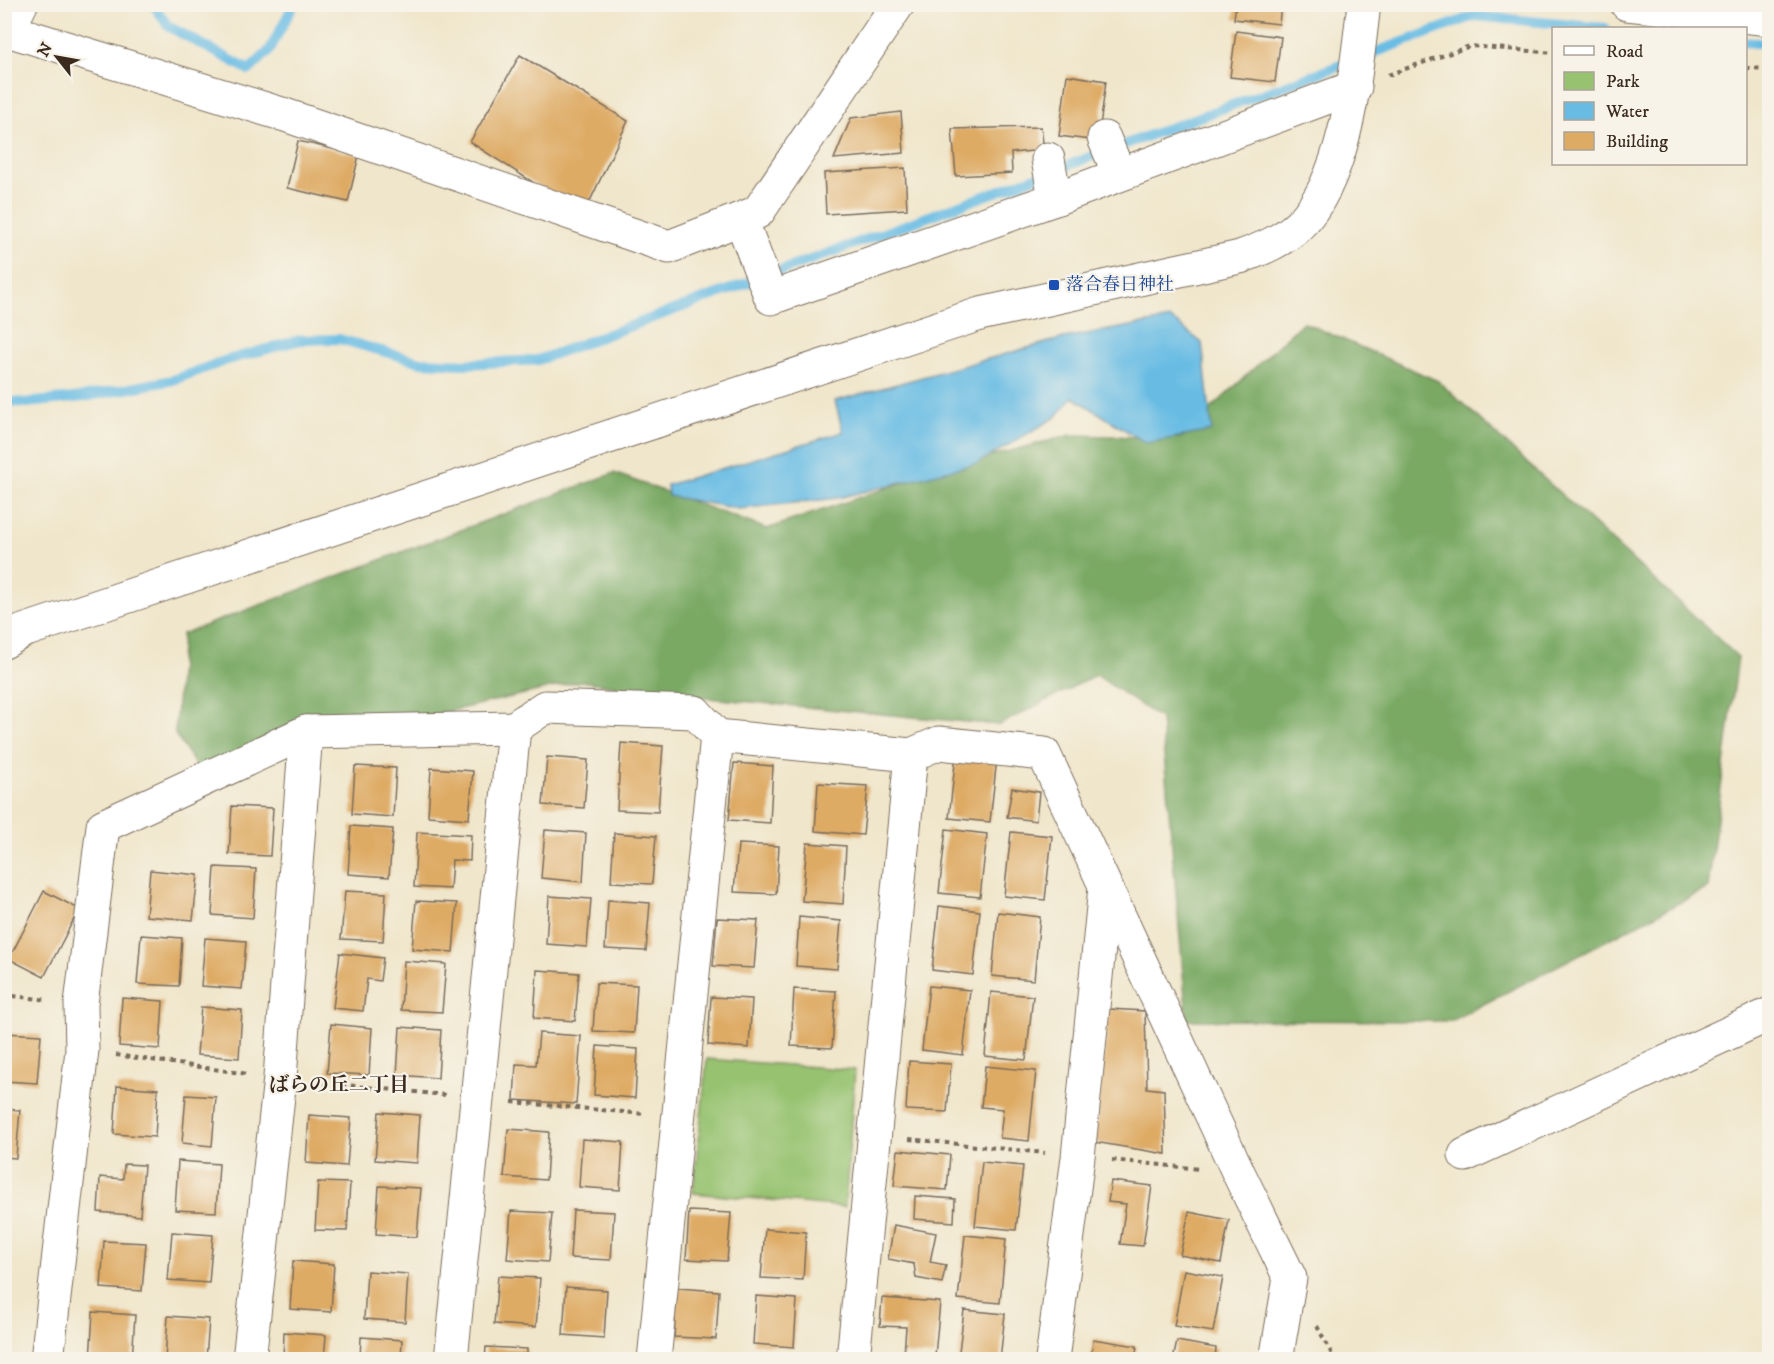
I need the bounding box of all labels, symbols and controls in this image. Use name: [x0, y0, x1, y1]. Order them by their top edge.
north arrow: [27, 27, 87, 87]
legend: [1552, 27, 1747, 165]
text: N: [33, 39, 57, 61]
text: Road: [1606, 41, 1643, 63]
text: Park: [1606, 71, 1640, 93]
text: Water: [1605, 101, 1649, 123]
text: Building: [1606, 131, 1668, 153]
place label: 落合春日神社: [1066, 274, 1174, 296]
marker: 落合春日神社: [1047, 278, 1061, 292]
district label: ばらの丘二丁目: [269, 1073, 409, 1098]

